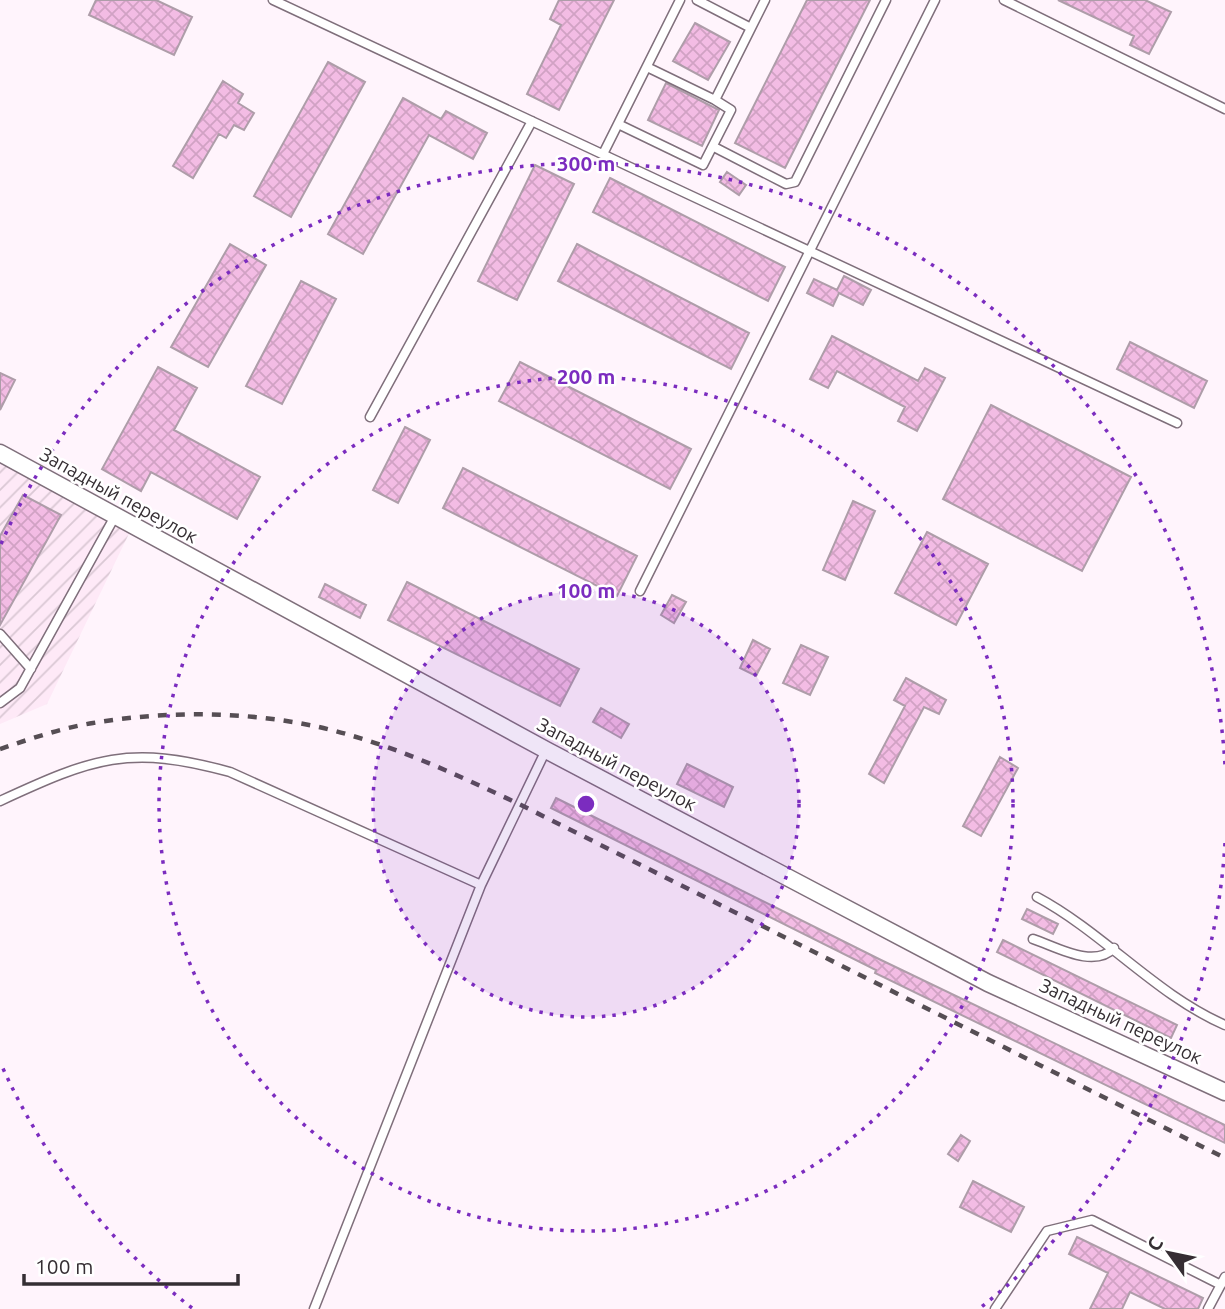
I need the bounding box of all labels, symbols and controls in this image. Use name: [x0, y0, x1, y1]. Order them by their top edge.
text: 300 m: [557, 151, 615, 175]
text: 200 m: [557, 364, 615, 388]
street label: Западный переулок: [36, 442, 202, 548]
text: 100 m: [557, 578, 615, 602]
street label: Западный переулок: [534, 713, 700, 815]
centre of rings: [574, 792, 598, 816]
street label: Западный переулок: [1036, 974, 1206, 1068]
north arrow: [1134, 1218, 1204, 1288]
text: С: [1142, 1233, 1167, 1255]
scale bar: [24, 1242, 238, 1286]
text: 100 m: [35, 1254, 93, 1278]

